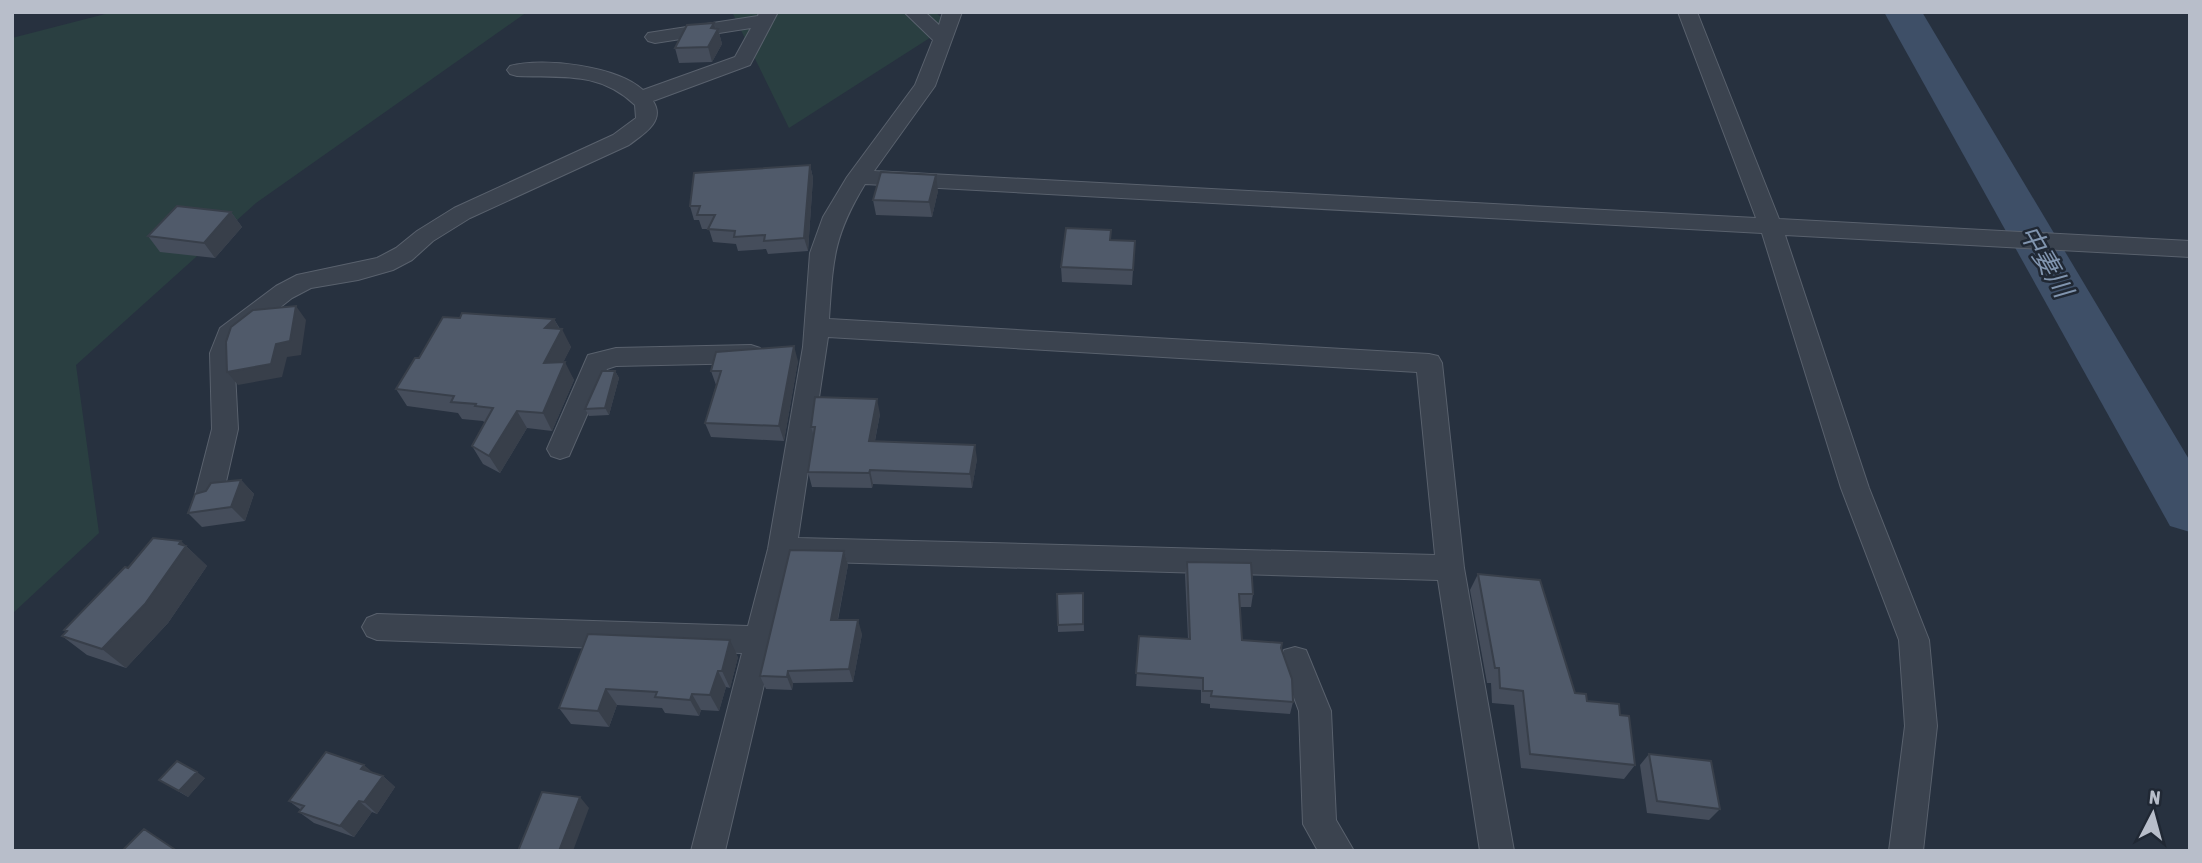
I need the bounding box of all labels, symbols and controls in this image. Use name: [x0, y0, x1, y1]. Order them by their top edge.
water label: 中妻川: [2014, 220, 2080, 305]
north arrow: [2118, 779, 2188, 849]
text: N: [2148, 786, 2162, 809]

